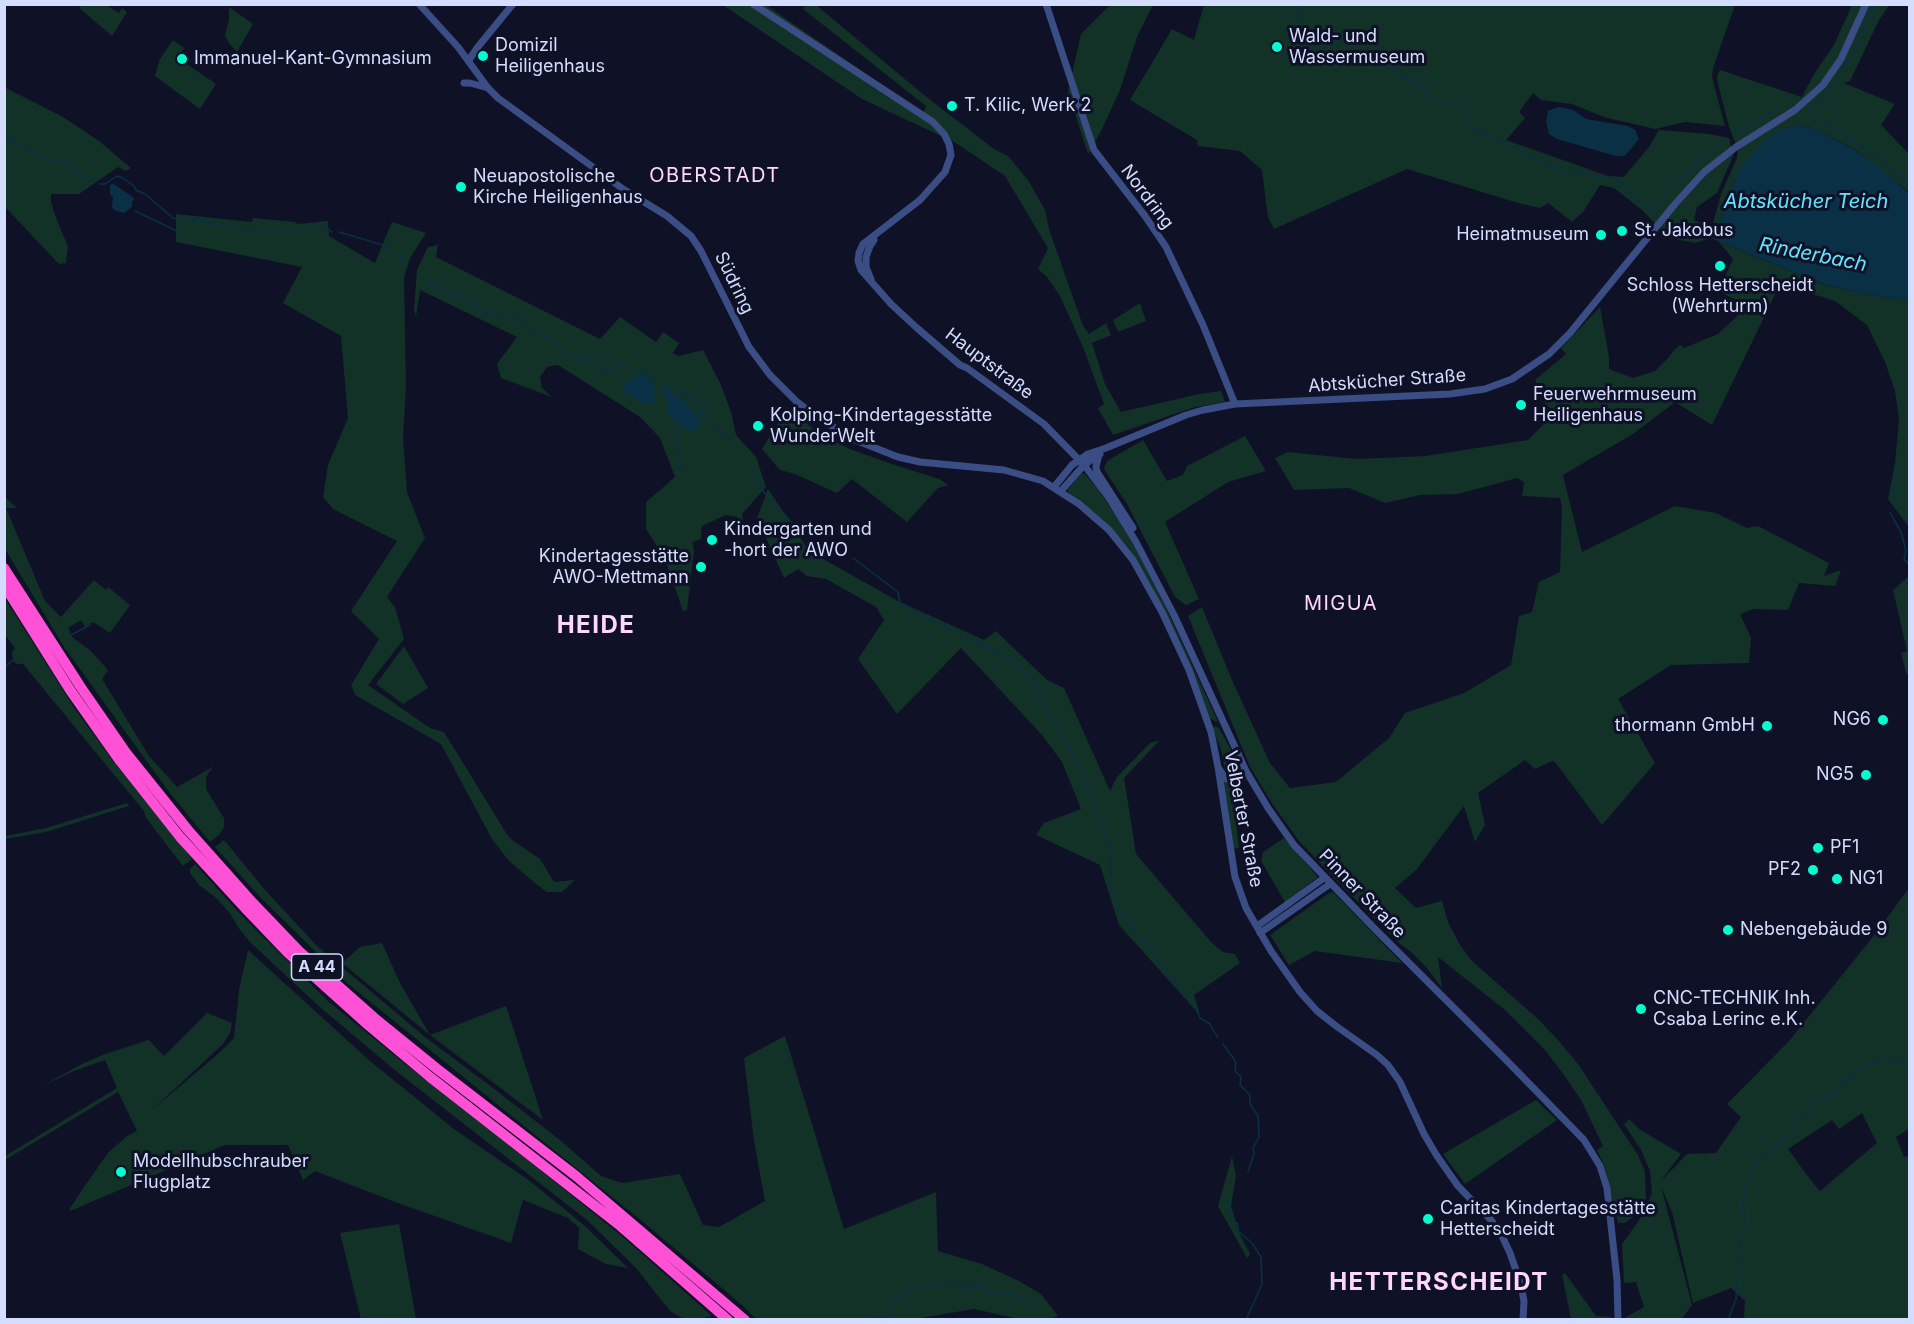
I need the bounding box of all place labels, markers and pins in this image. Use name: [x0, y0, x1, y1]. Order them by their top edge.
place label: Wald- und Wassermuseum: [1289, 26, 1425, 68]
place label: Domizil Heiligenhaus: [495, 35, 605, 78]
marker: Wald- und Wassermuseum: [1270, 40, 1284, 54]
place label: Immanuel-Kant-Gymnasium: [194, 48, 432, 70]
marker: Domizil Heiligenhaus: [476, 49, 490, 63]
marker: Immanuel-Kant-Gymnasium: [175, 52, 189, 66]
place label: T. Kilic, Werk 2: [964, 95, 1092, 117]
marker: T. Kilic, Werk 2: [945, 99, 959, 113]
place label: Neuapostolische Kirche Heiligenhaus: [473, 166, 643, 208]
marker: Neuapostolische Kirche Heiligenhaus: [454, 180, 468, 194]
place label: St. Jakobus: [1634, 220, 1734, 242]
place label: Heimatmuseum: [1456, 224, 1589, 246]
marker: St. Jakobus: [1615, 224, 1629, 238]
marker: Heimatmuseum: [1594, 228, 1608, 242]
marker: Schloss Hetterscheidt (Wehrturm): [1713, 259, 1727, 273]
place label: Schloss Hetterscheidt (Wehrturm): [1627, 275, 1813, 318]
place label: Feuerwehrmuseum Heiligenhaus: [1533, 384, 1697, 426]
marker: Feuerwehrmuseum Heiligenhaus: [1514, 398, 1528, 412]
place label: Kolping-Kindertagesstätte WunderWelt: [770, 405, 992, 448]
marker: Kolping-Kindertagesstätte WunderWelt: [751, 419, 765, 433]
place label: Kindergarten und -hort der AWO: [724, 519, 872, 562]
marker: Kindergarten und -hort der AWO: [705, 533, 719, 547]
place label: Kindertagesstätte AWO-Mettmann: [539, 546, 689, 588]
marker: Kindertagesstätte AWO-Mettmann: [694, 560, 708, 574]
place label: NG6: [1833, 709, 1871, 731]
marker: NG6: [1876, 713, 1890, 727]
place label: thormann GmbH: [1615, 715, 1755, 737]
marker: thormann GmbH: [1760, 719, 1774, 733]
place label: NG5: [1816, 764, 1854, 786]
marker: NG5: [1859, 768, 1873, 782]
place label: PF1: [1830, 837, 1859, 859]
marker: PF1: [1811, 841, 1825, 855]
place label: PF2: [1768, 859, 1801, 881]
marker: PF2: [1806, 863, 1820, 877]
place label: NG1: [1849, 868, 1883, 890]
marker: NG1: [1830, 872, 1844, 886]
place label: Nebengebäude 9: [1740, 919, 1887, 941]
marker: Nebengebäude 9: [1721, 923, 1735, 937]
place label: CNC-TECHNIK Inh. Csaba Lerinc e.K.: [1653, 988, 1816, 1030]
marker: CNC-TECHNIK Inh. Csaba Lerinc e.K.: [1634, 1002, 1648, 1016]
place label: Modellhubschrauber Flugplatz: [133, 1151, 309, 1194]
marker: Modellhubschrauber Flugplatz: [114, 1165, 128, 1179]
place label: Caritas Kindertagesstätte Hetterscheidt: [1440, 1198, 1656, 1240]
marker: Caritas Kindertagesstätte Hetterscheidt: [1421, 1212, 1435, 1226]

